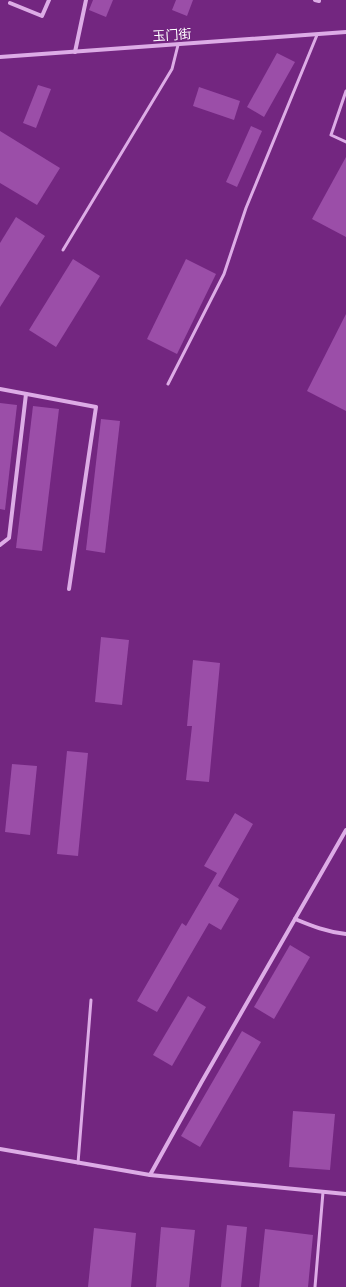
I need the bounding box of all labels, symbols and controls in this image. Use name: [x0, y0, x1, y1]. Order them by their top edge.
street label: 玉门街: [152, 26, 192, 44]

